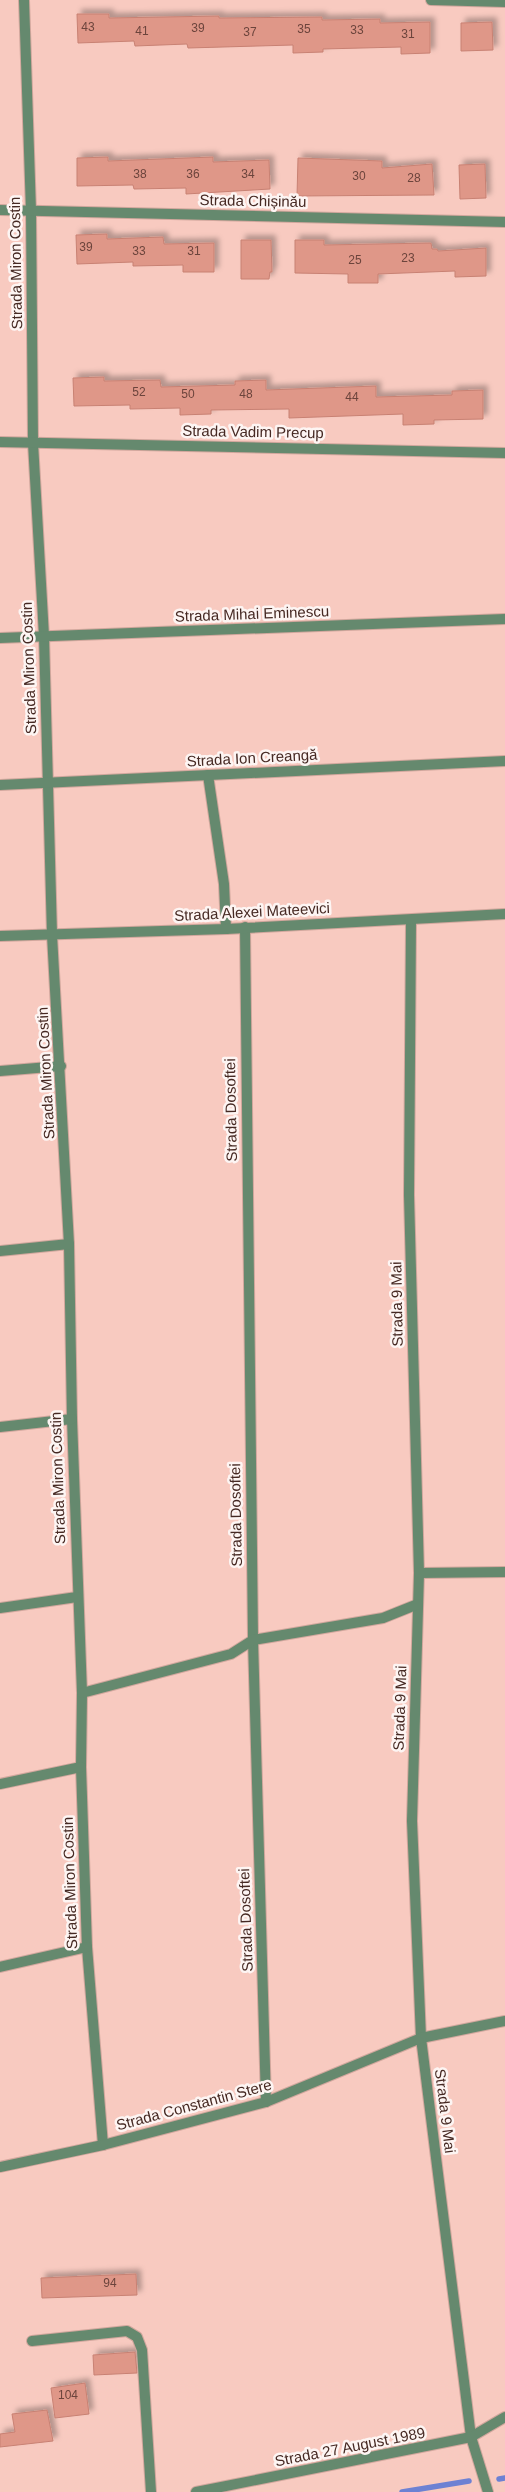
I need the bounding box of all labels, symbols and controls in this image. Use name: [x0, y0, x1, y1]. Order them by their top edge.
house number: 43: [81, 20, 95, 34]
house number: 39: [191, 21, 205, 35]
house number: 35: [297, 22, 311, 36]
house number: 33: [350, 23, 364, 37]
house number: 41: [135, 24, 149, 38]
house number: 37: [243, 25, 257, 39]
house number: 31: [401, 27, 415, 41]
house number: 38: [133, 167, 147, 181]
house number: 36: [186, 167, 200, 181]
house number: 34: [241, 167, 255, 181]
house number: 30: [352, 169, 366, 183]
house number: 28: [407, 171, 421, 185]
street label: Strada Chișinău: [200, 191, 307, 210]
street label: Strada Miron Costin: [6, 197, 25, 329]
house number: 39: [79, 240, 93, 254]
house number: 33: [132, 244, 146, 258]
house number: 31: [187, 244, 201, 258]
house number: 23: [401, 251, 415, 265]
house number: 25: [348, 253, 362, 267]
house number: 52: [132, 385, 146, 399]
house number: 50: [181, 387, 195, 401]
house number: 48: [239, 387, 253, 401]
house number: 44: [345, 390, 359, 404]
street label: Strada Vadim Precup: [182, 422, 324, 441]
street label: Strada Miron Costin: [18, 601, 39, 735]
street label: Strada Mihai Eminescu: [175, 602, 329, 625]
street label: Strada Ion Creangă: [186, 746, 318, 769]
street label: Strada Alexei Mateevici: [174, 899, 330, 924]
street label: Strada Miron Costin: [34, 1006, 57, 1140]
street label: Strada Dosoftei: [221, 1058, 240, 1162]
street label: Strada 9 Mai: [387, 1261, 406, 1347]
street label: Strada Miron Costin: [47, 1411, 68, 1545]
street label: Strada Dosoftei: [226, 1463, 245, 1567]
street label: Strada 9 Mai: [390, 1665, 409, 1751]
street label: Strada Miron Costin: [59, 1816, 80, 1950]
street label: Strada Dosoftei: [235, 1868, 256, 1972]
street label: Strada 9 Mai: [432, 2068, 459, 2154]
street label: Strada Constantin Stere: [114, 2076, 273, 2133]
house number: 94: [103, 2276, 117, 2290]
house number: 104: [58, 2388, 78, 2402]
street label: Strada 27 August 1989: [273, 2424, 426, 2469]

